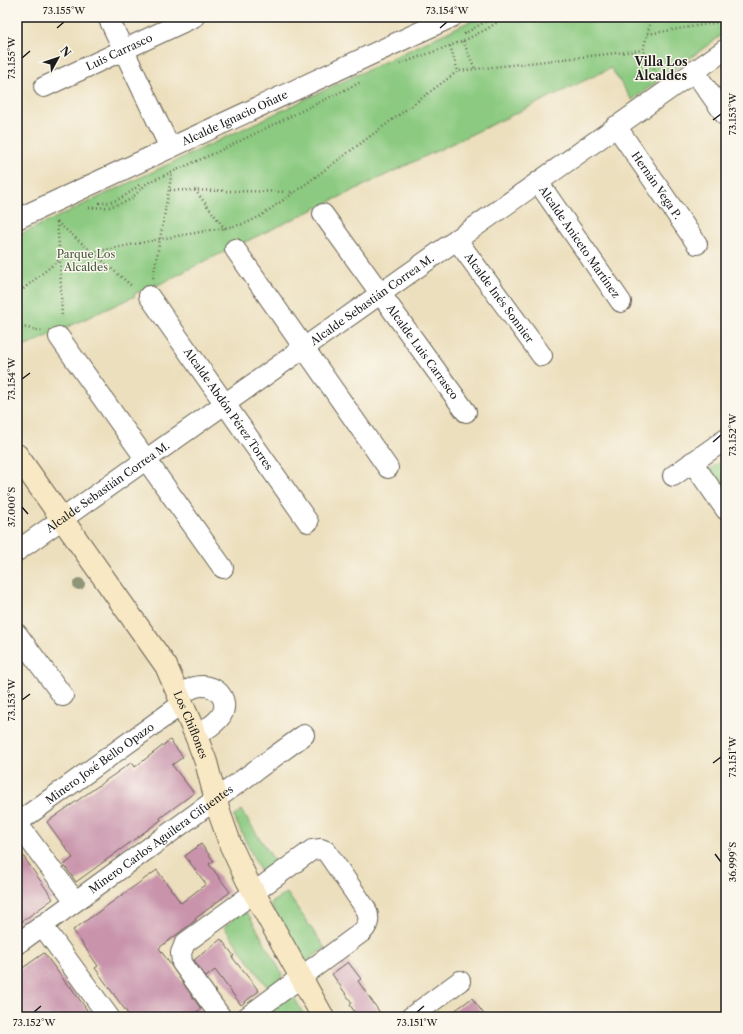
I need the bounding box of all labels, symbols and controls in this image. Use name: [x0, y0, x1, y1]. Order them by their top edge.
text: 73.155°W: [43, 4, 86, 17]
text: 73.154°W: [426, 4, 469, 17]
street label: Luis Carrasco: [84, 30, 155, 73]
text: 73.155°W: [5, 36, 18, 79]
north arrow: [38, 38, 78, 78]
text: N: [57, 43, 74, 60]
district label: Villa Los Alcaldes: [633, 54, 688, 83]
street label: Alcalde Ignacio Oñate: [179, 87, 290, 149]
text: 73.153°W: [726, 92, 739, 135]
street label: Hernán Vega P.: [629, 149, 685, 222]
street label: Alcalde Aniceto Martínez: [535, 183, 623, 301]
park label: Parque Los Alcaldes: [57, 247, 116, 274]
street label: Alcalde Inés Sonnier: [461, 249, 537, 346]
street label: Alcalde Sebastián Correa M.: [307, 251, 437, 349]
street label: Alcalde Luis Carrasco: [383, 301, 462, 402]
street label: Alcalde Abdón Pérez Torres: [180, 344, 276, 473]
text: 73.154°W: [5, 357, 18, 400]
text: 73.152°W: [726, 413, 739, 456]
street label: Alcalde Sebastián Correa M.: [42, 438, 172, 536]
text: 37.000°S: [5, 487, 18, 527]
text: 73.153°W: [5, 678, 18, 721]
street label: Los Chiflones: [170, 689, 211, 761]
street label: Minero José Bello Opazo: [43, 719, 157, 807]
text: 73.151°W: [726, 735, 739, 778]
street label: Minero Carlos Aguilera Cifuentes: [86, 782, 236, 896]
text: 36.999°S: [726, 842, 739, 882]
text: 73.152°W: [13, 1016, 56, 1029]
text: 73.151°W: [396, 1016, 439, 1029]

